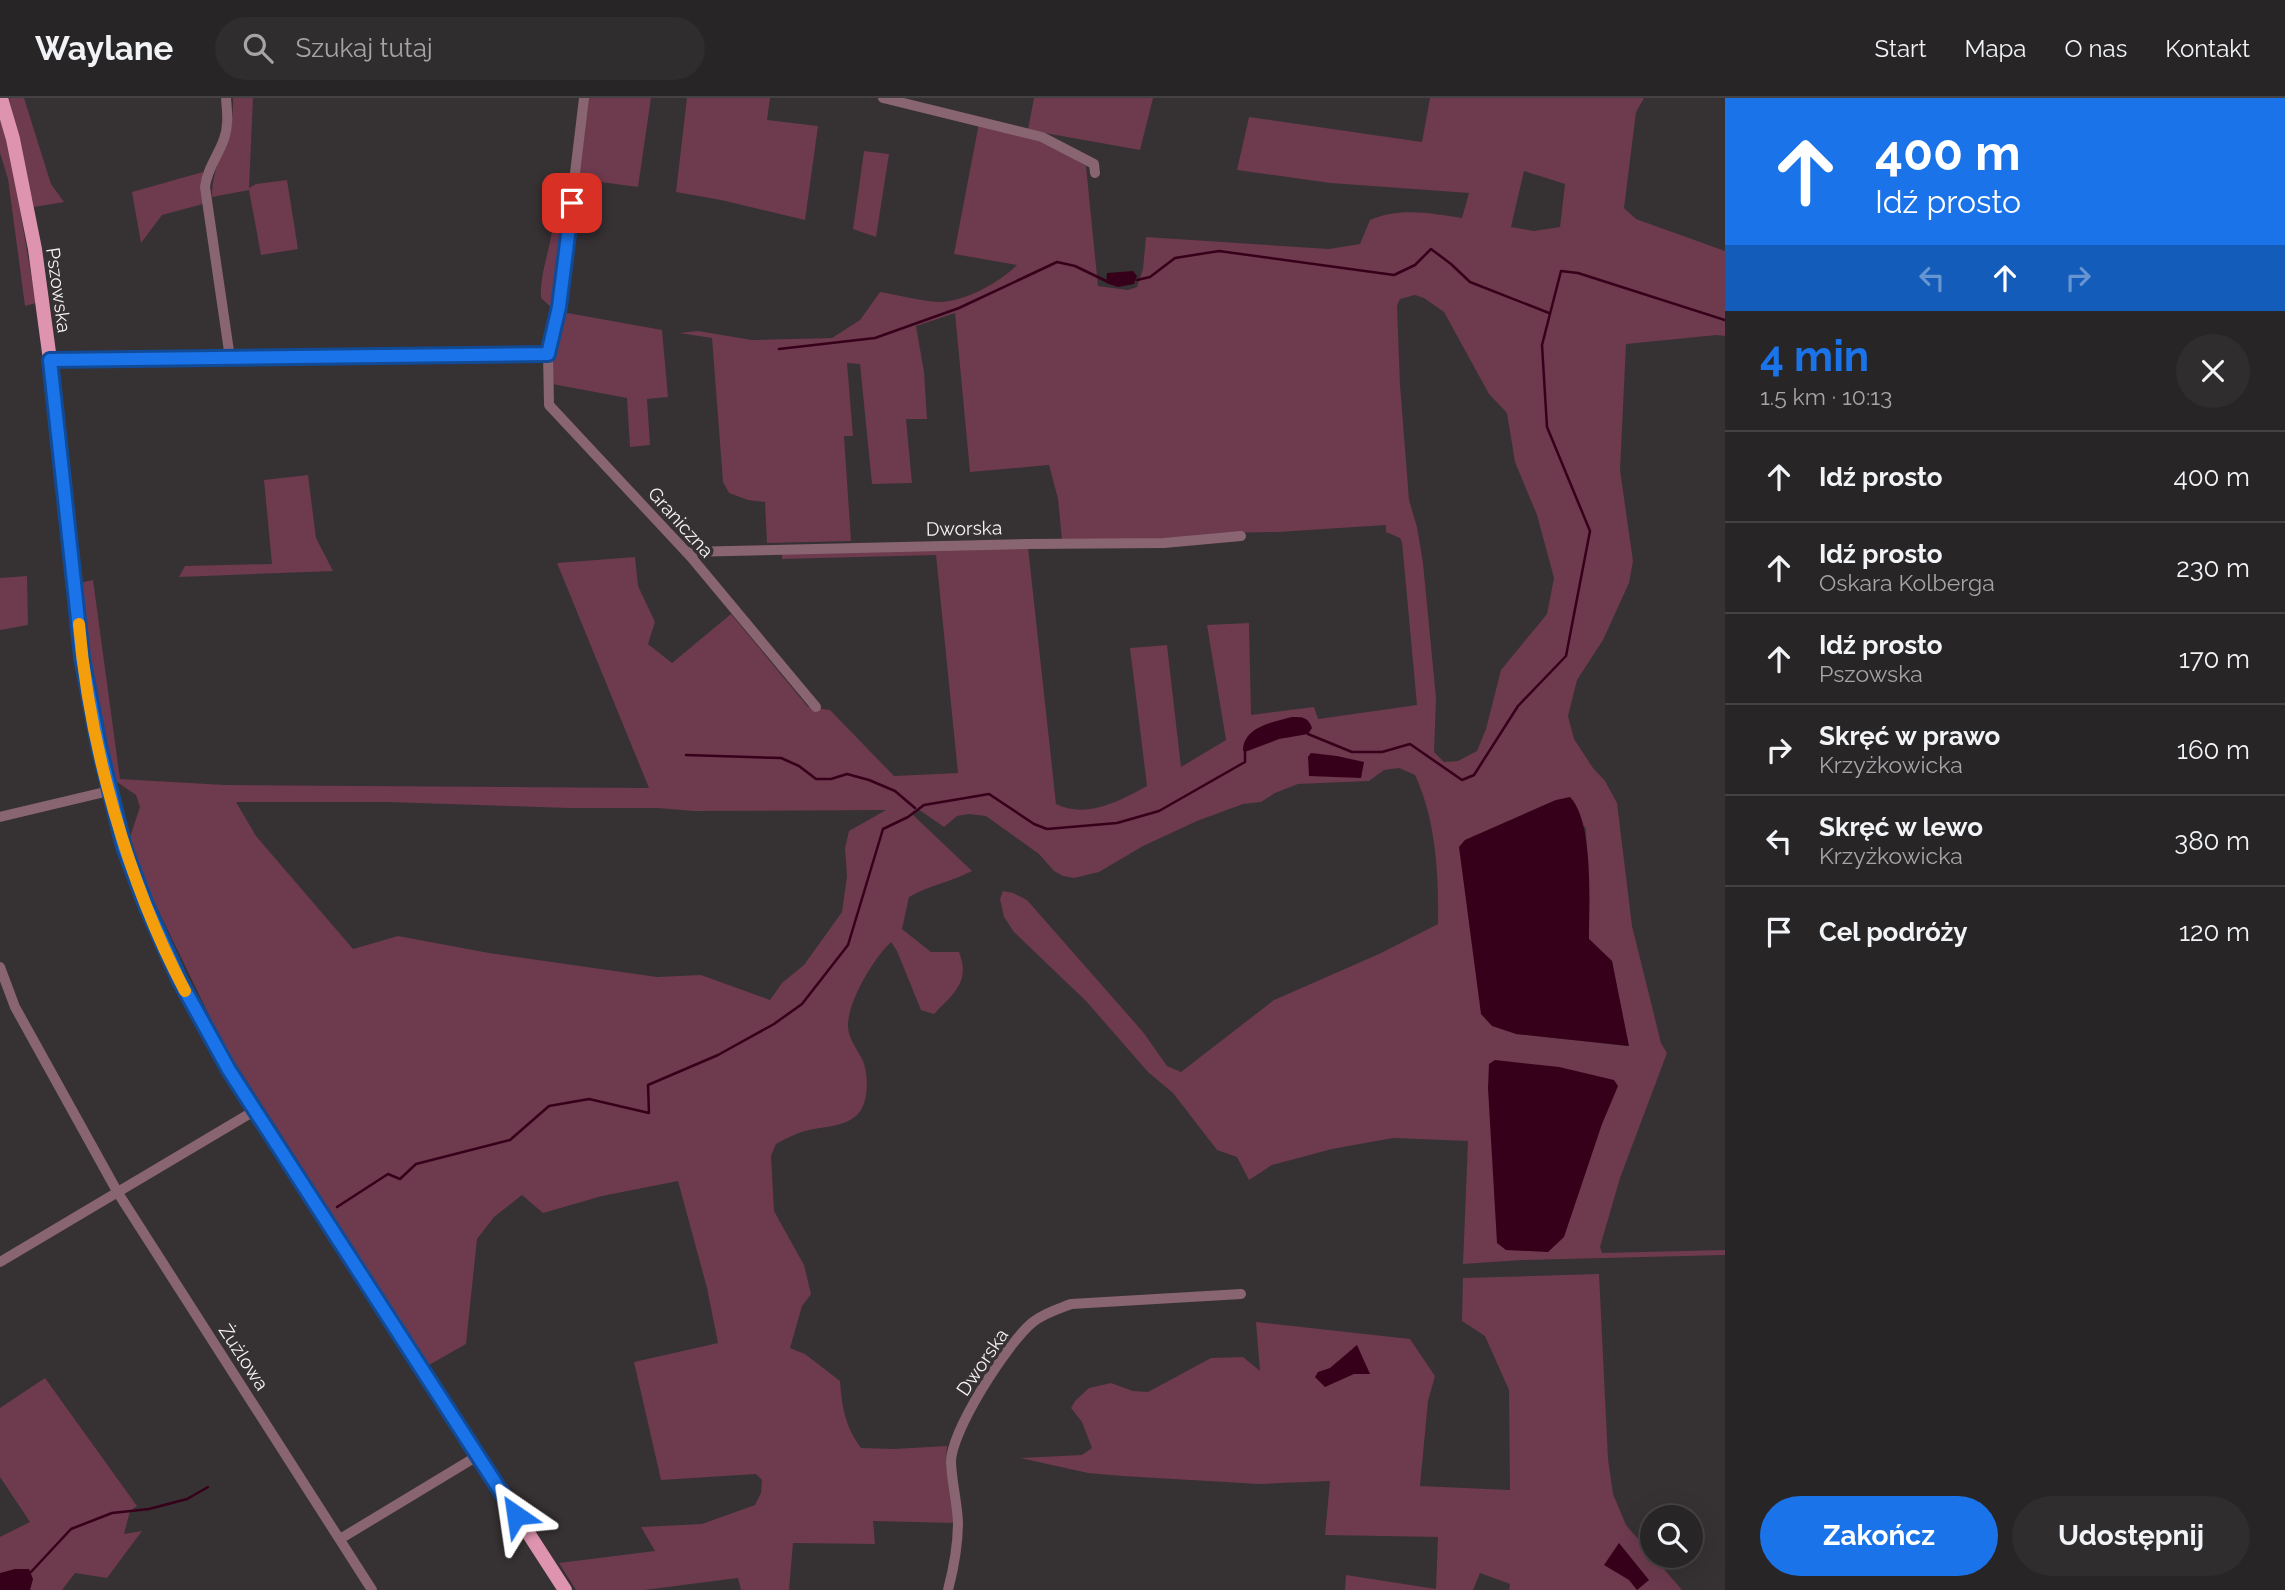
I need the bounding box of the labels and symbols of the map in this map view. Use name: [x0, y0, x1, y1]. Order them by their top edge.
pin: [542, 173, 602, 233]
street label: Pszowska: [42, 246, 76, 334]
street label: Graniczna: [644, 482, 718, 562]
street label: Dworska: [926, 516, 1002, 540]
street label: Żużlowa: [215, 1320, 273, 1394]
street label: Dworska: [952, 1324, 1012, 1400]
position arrow: [479, 1478, 553, 1552]

